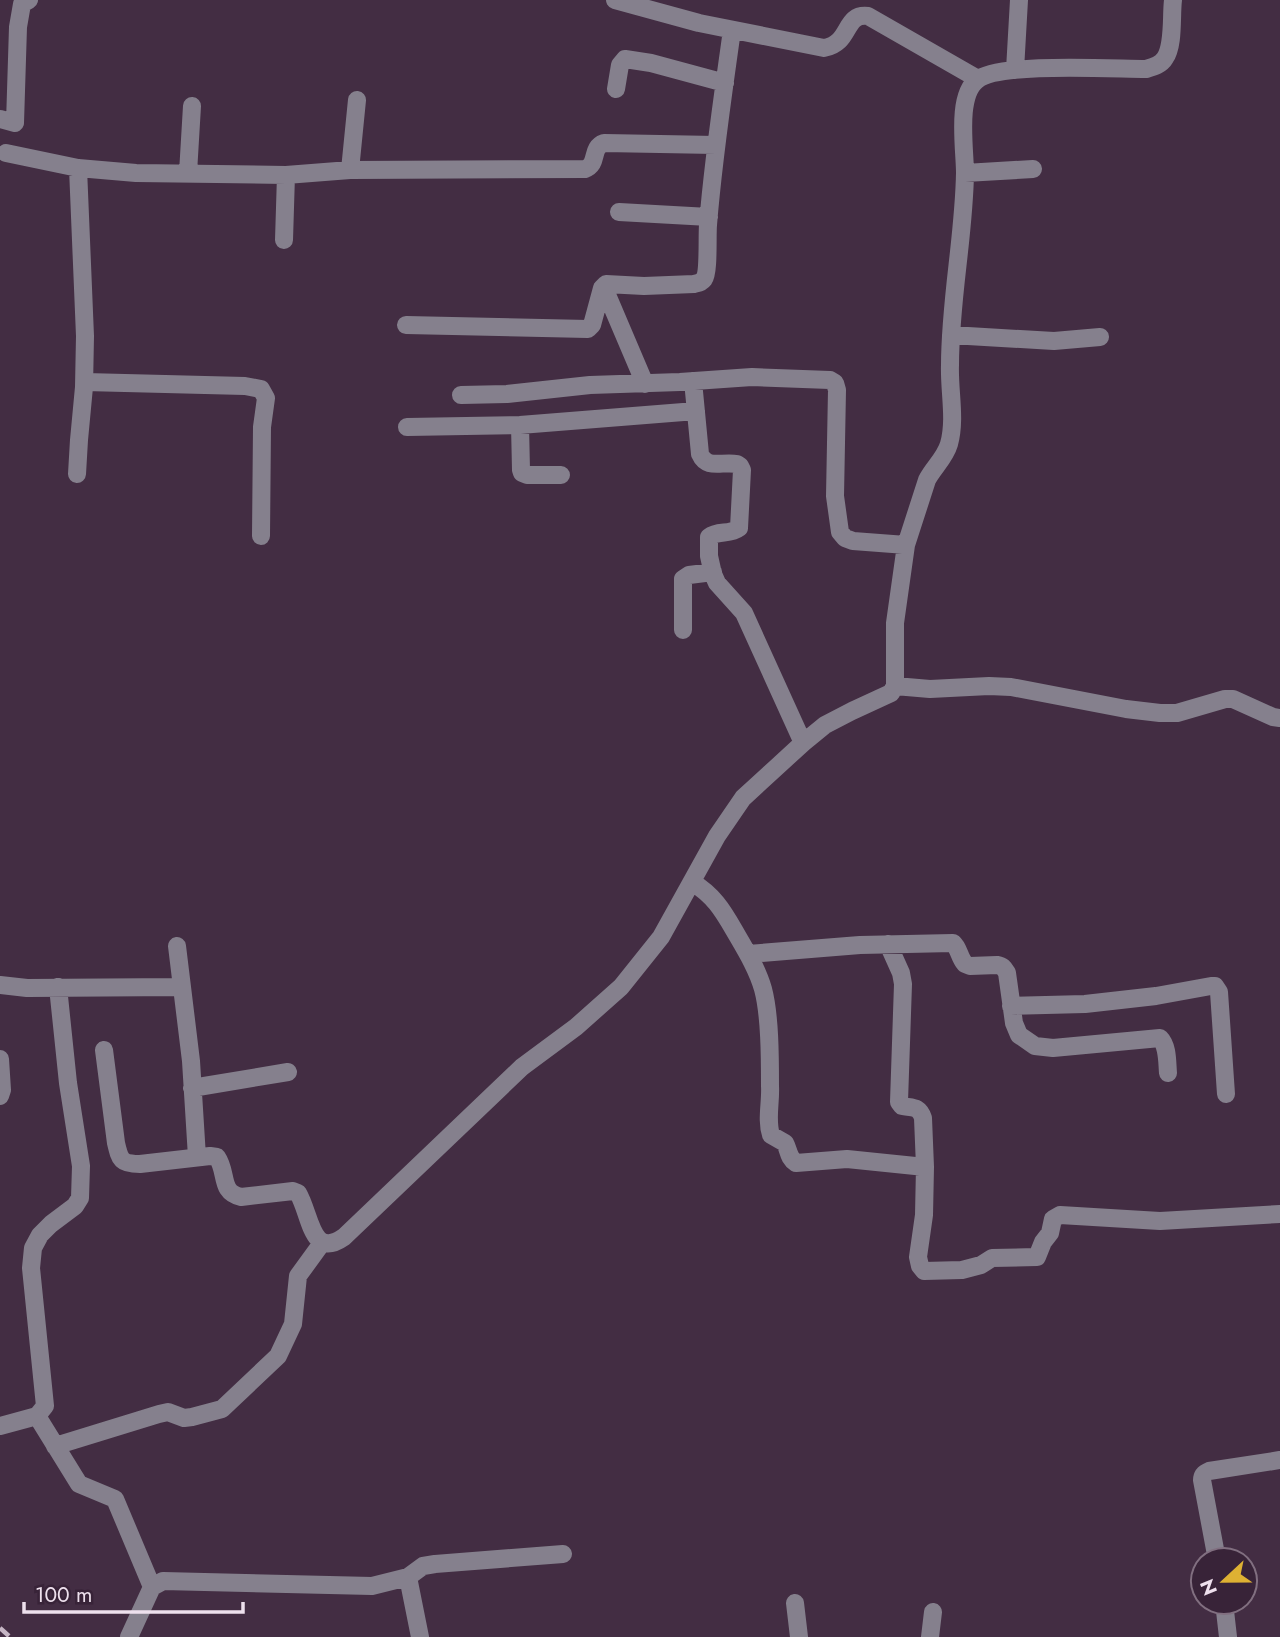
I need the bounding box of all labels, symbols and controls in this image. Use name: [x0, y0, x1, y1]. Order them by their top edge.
north arrow: [1189, 1546, 1259, 1616]
scale bar: [24, 1570, 243, 1614]
text: N: [1193, 1575, 1224, 1599]
text: 100 m: [35, 1580, 92, 1610]

